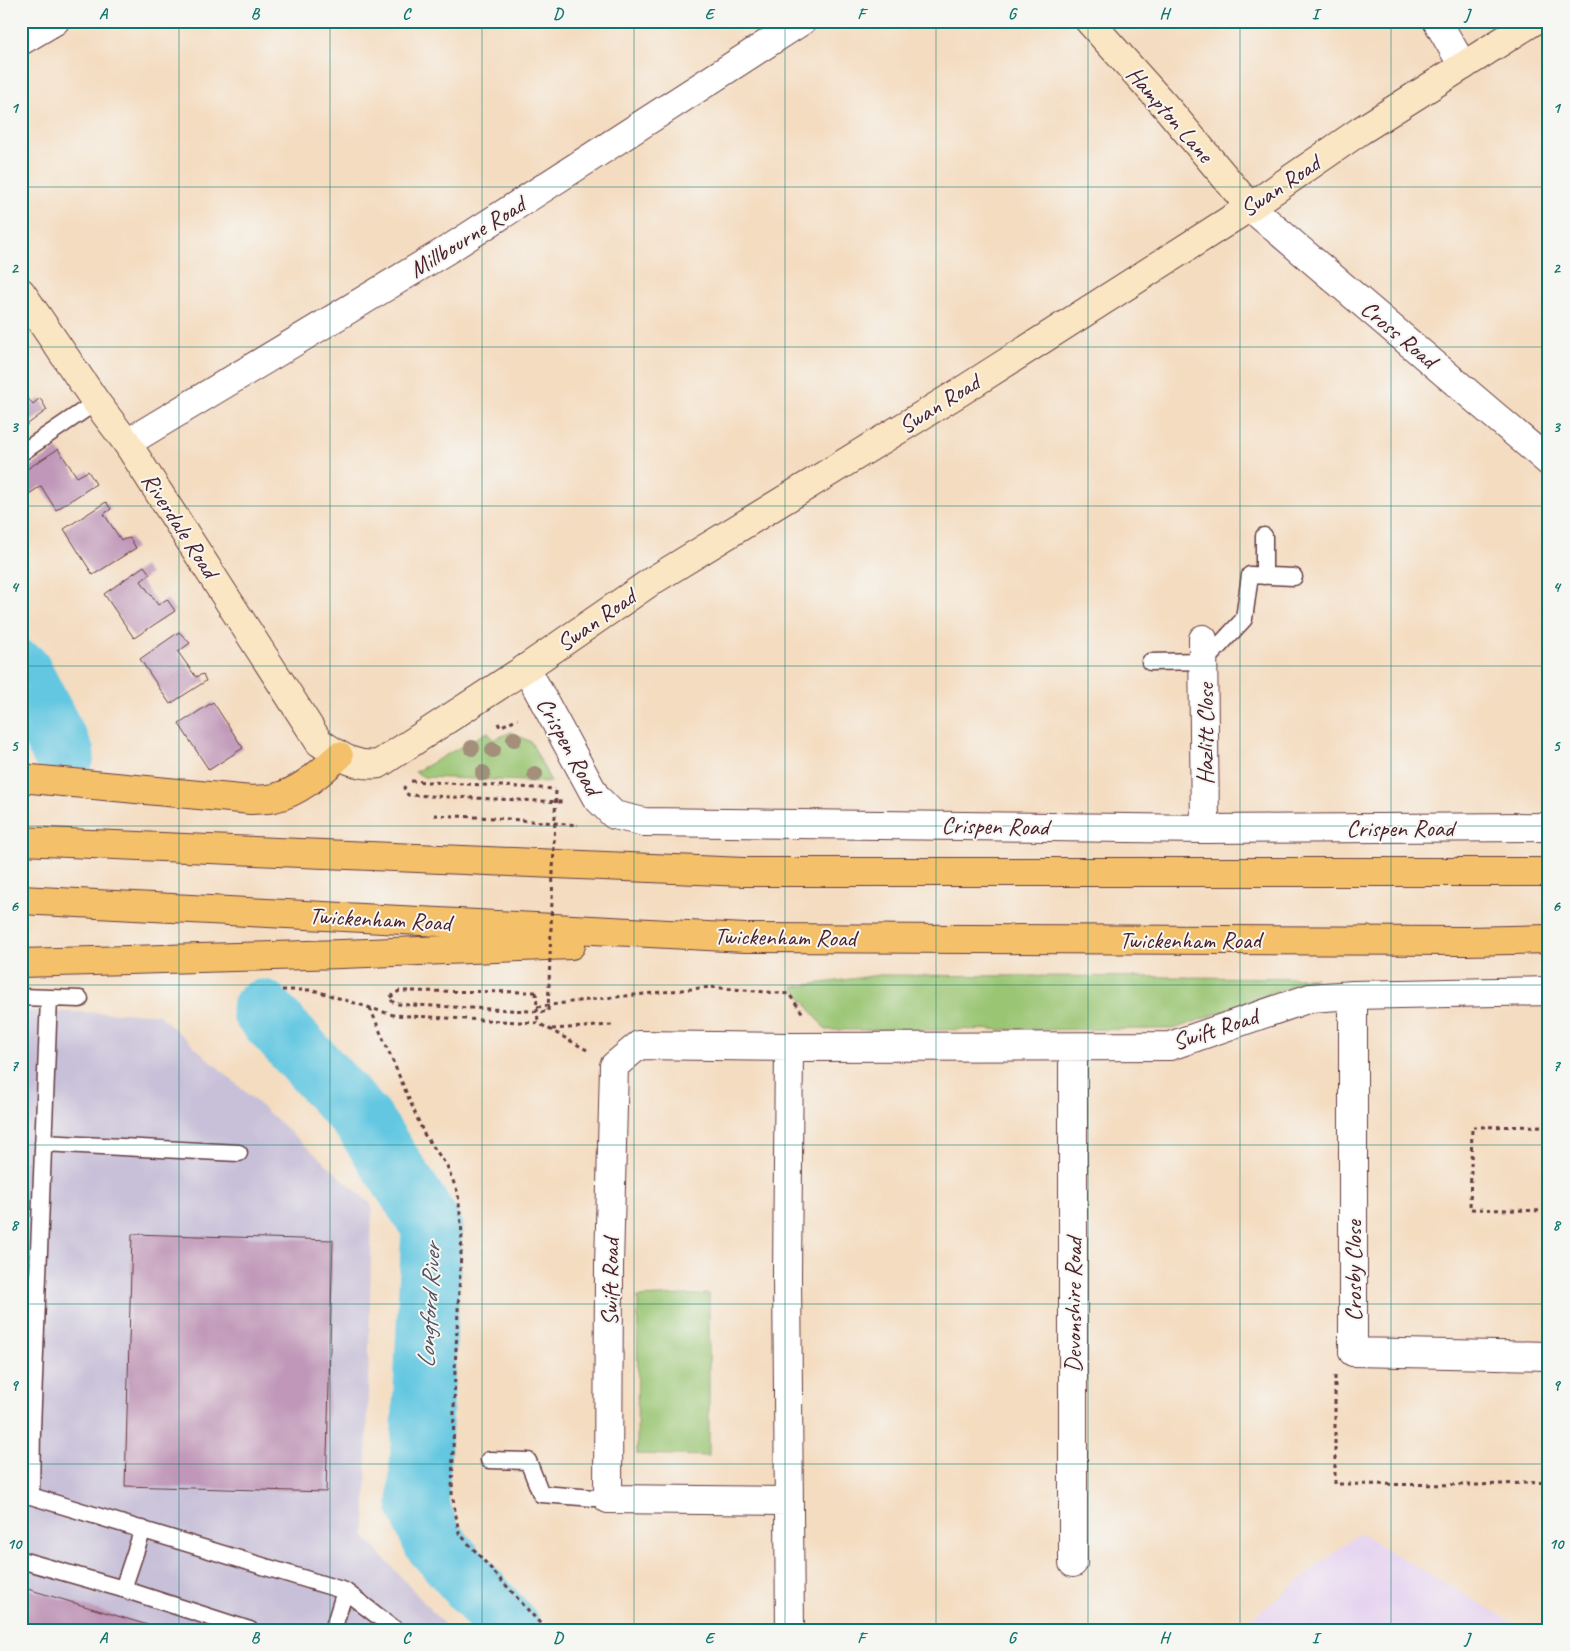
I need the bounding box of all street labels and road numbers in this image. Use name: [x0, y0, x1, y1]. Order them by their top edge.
street label: Hampton Lane: [1120, 60, 1222, 170]
street label: Swan Road: [1234, 146, 1329, 224]
street label: Millbourne Road: [403, 188, 534, 285]
street label: Cross Road: [1355, 293, 1446, 377]
street label: Swan Road: [893, 366, 988, 441]
street label: Riverdale Road: [135, 467, 227, 586]
street label: Swan Road: [550, 580, 644, 658]
street label: Hazlitt Close: [1190, 681, 1220, 785]
street label: Crispen Road: [530, 692, 610, 803]
street label: Crispen Road: [941, 810, 1052, 842]
street label: Crispen Road: [1346, 813, 1457, 843]
street label: Twickenham Road: [308, 900, 455, 938]
street label: Twickenham Road: [714, 921, 860, 953]
street label: Twickenham Road: [1119, 925, 1264, 955]
street label: Swift Road: [1169, 1000, 1265, 1057]
street label: Crosby Close: [1338, 1218, 1368, 1321]
street label: Swift Road: [594, 1234, 626, 1326]
street label: Devonshire Road: [1058, 1234, 1088, 1373]

